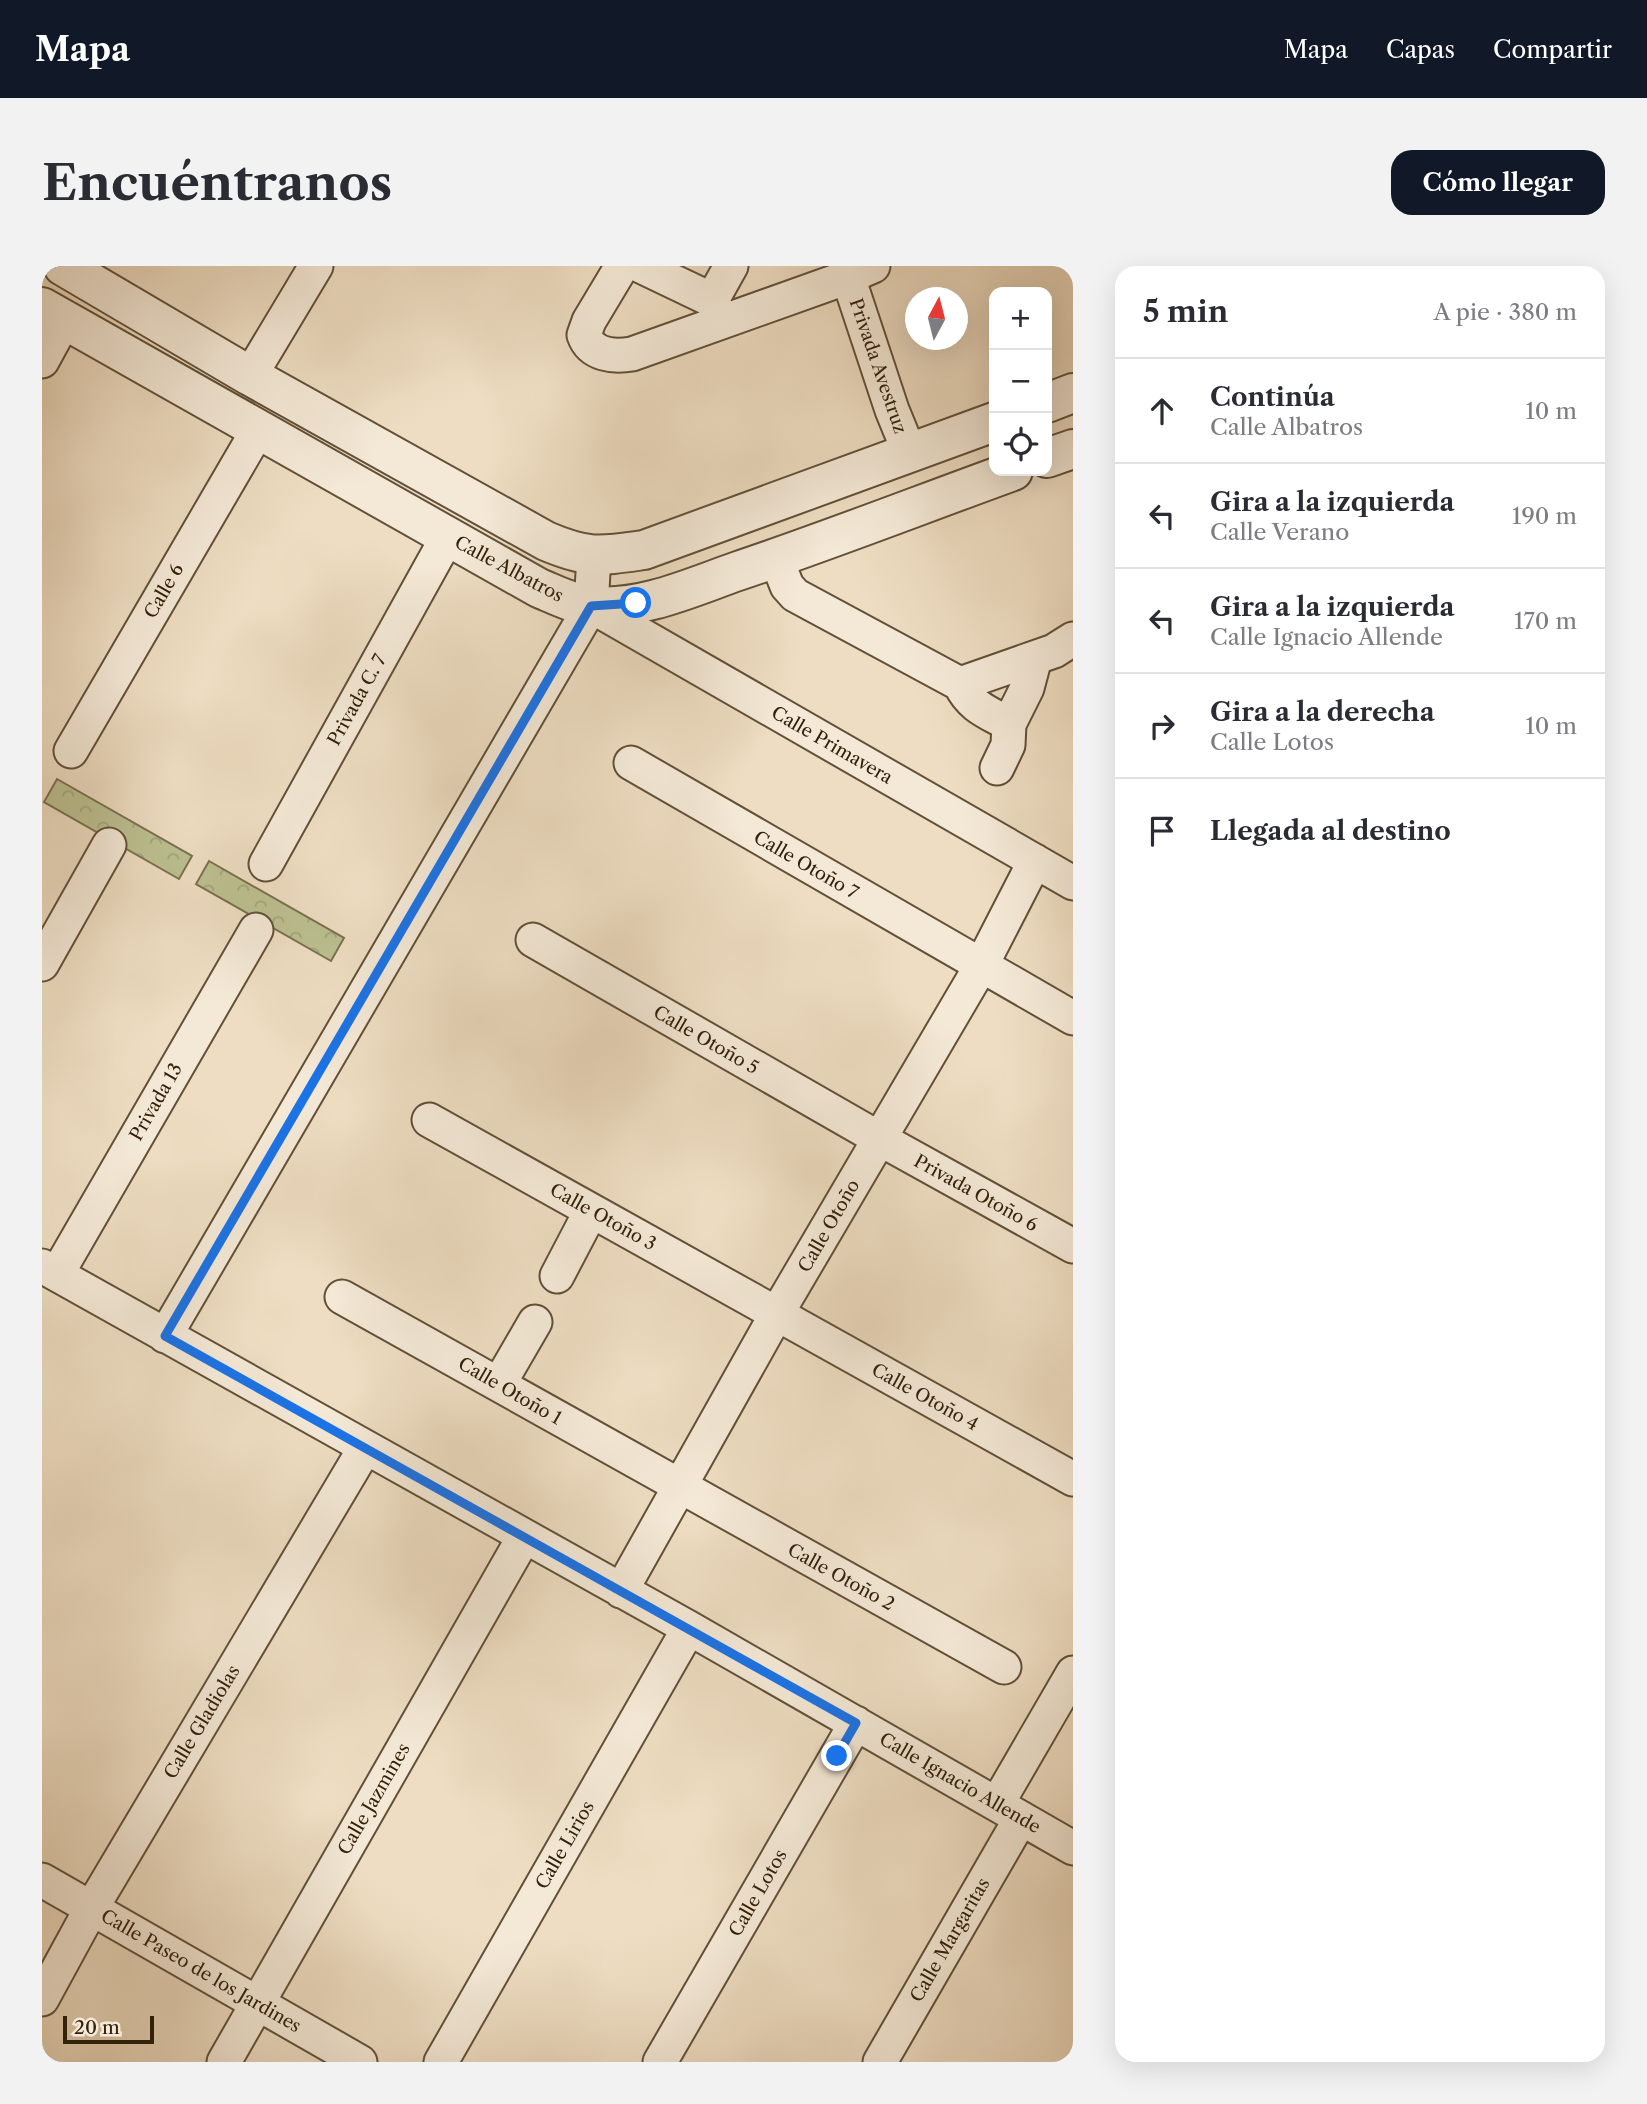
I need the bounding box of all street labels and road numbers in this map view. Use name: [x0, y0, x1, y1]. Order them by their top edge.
street label: Privada Avestruz: [845, 296, 911, 436]
street label: Calle Albatros: [451, 531, 567, 607]
street label: Calle 6: [140, 560, 188, 622]
street label: Privada C. 7: [323, 650, 391, 749]
street label: Calle Primavera: [768, 701, 897, 789]
street label: Calle Otoño 7: [750, 826, 862, 904]
street label: Calle Otoño 5: [649, 1001, 763, 1079]
street label: Privada 13: [125, 1059, 187, 1145]
street label: Privada Otoño 6: [910, 1150, 1042, 1236]
street label: Calle Otoño: [794, 1176, 864, 1276]
street label: Calle Otoño 3: [546, 1179, 660, 1255]
street label: Calle Otoño 1: [454, 1353, 566, 1430]
street label: Calle Otoño 4: [868, 1359, 982, 1435]
street label: Calle Otoño 2: [784, 1539, 898, 1615]
street label: Calle Gladiolas: [159, 1661, 245, 1783]
street label: Calle Ignacio Allende: [876, 1728, 1044, 1838]
street label: Calle Jazmines: [333, 1739, 415, 1859]
street label: Calle Lirios: [531, 1797, 599, 1893]
street label: Calle Lotos: [724, 1845, 792, 1941]
street label: Calle Margaritas: [906, 1874, 994, 2006]
street label: Calle Paseo de los Jardines: [97, 1905, 305, 2037]

